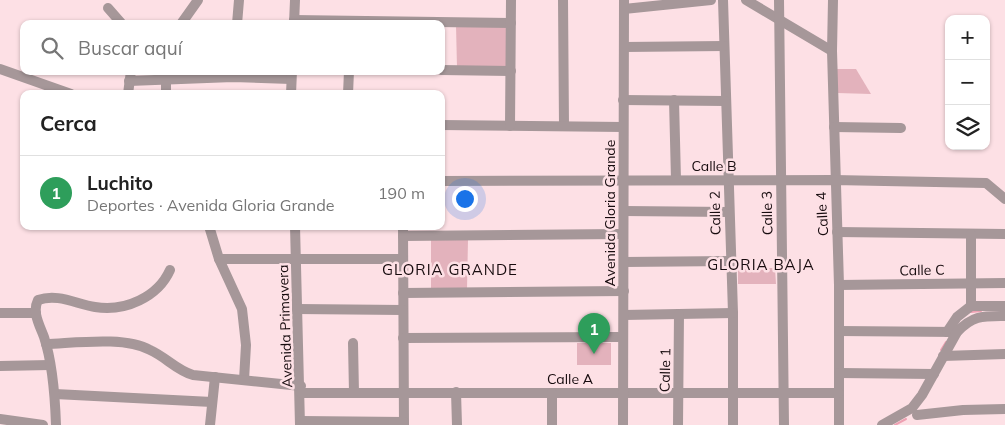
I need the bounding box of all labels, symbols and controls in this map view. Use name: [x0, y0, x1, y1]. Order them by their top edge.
map controls: [945, 15, 990, 150]
button: +: [945, 15, 990, 60]
search box: [20, 20, 445, 75]
icon: search: [38, 34, 66, 62]
text: Buscar aquí: [78, 36, 182, 60]
button: −: [945, 60, 990, 105]
button: layers: [945, 105, 990, 150]
text: Cerca: [40, 110, 97, 136]
street label: Avenida Gloria Grande: [601, 140, 619, 286]
street label: Calle B: [691, 157, 737, 175]
text: Luchito: [87, 171, 153, 195]
text: 1: [51, 183, 61, 203]
text: 190 m: [378, 183, 425, 203]
your location: [452, 186, 478, 212]
street label: Calle 2: [706, 191, 724, 235]
street label: Calle 3: [758, 191, 776, 235]
street label: Calle 4: [812, 191, 832, 236]
text: Deportes · Avenida Gloria Grande: [87, 195, 335, 215]
district label: GLORIA BAJA: [707, 255, 815, 274]
district label: GLORIA GRANDE: [382, 260, 518, 279]
street label: Calle C: [899, 261, 945, 279]
street label: Avenida Primavera: [274, 264, 296, 388]
pin: 1: [578, 313, 610, 354]
street label: Calle 1: [656, 348, 674, 392]
street label: Calle A: [547, 370, 594, 388]

